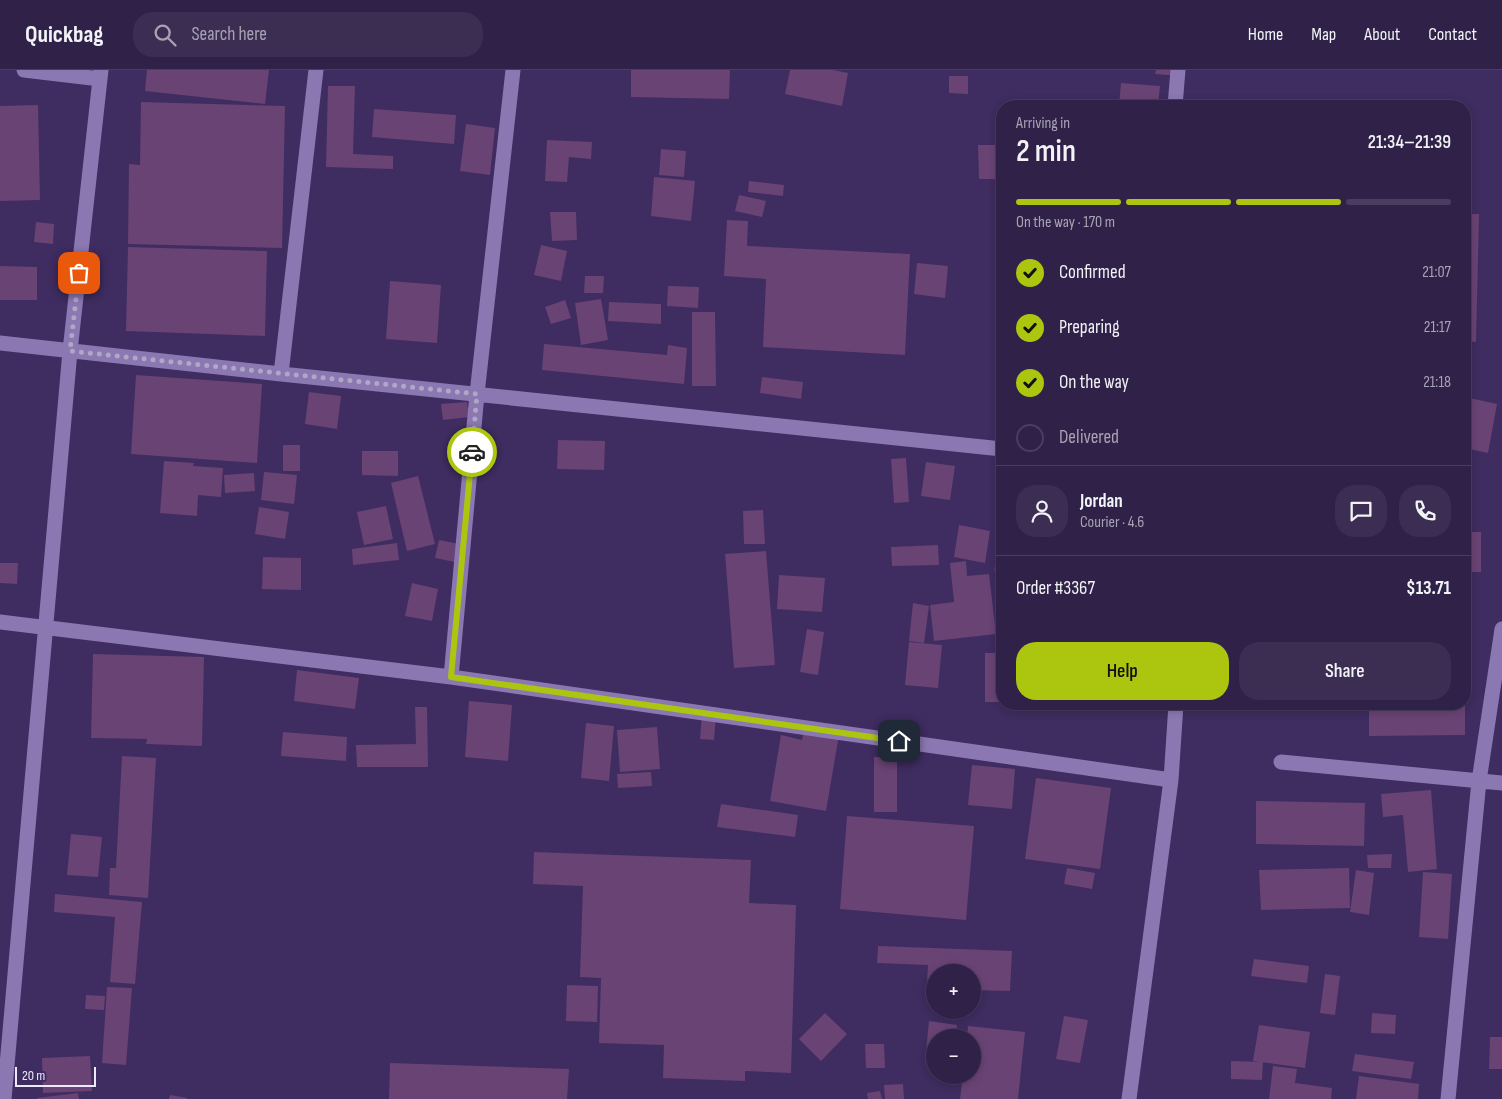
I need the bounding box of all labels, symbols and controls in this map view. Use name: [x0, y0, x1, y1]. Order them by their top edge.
search box: [133, 12, 483, 57]
text: Quickbag: [25, 20, 103, 49]
icon: search: [151, 21, 179, 49]
text: Search here: [191, 23, 267, 46]
text: Home: [1248, 24, 1283, 45]
text: Map: [1311, 24, 1336, 45]
text: About: [1364, 24, 1400, 45]
text: Contact: [1428, 24, 1477, 45]
text: Arriving in: [1016, 114, 1070, 133]
text: 21:34–21:39: [1368, 131, 1451, 154]
text: 2 min: [1016, 132, 1076, 171]
text: On the way · 170 m: [1016, 213, 1115, 232]
pin: [58, 252, 100, 294]
icon: bag: [65, 259, 93, 287]
icon: check: [1016, 259, 1044, 287]
text: Confirmed: [1059, 261, 1126, 284]
text: 21:07: [1422, 263, 1451, 282]
icon: check: [1016, 314, 1044, 342]
text: Preparing: [1059, 316, 1120, 339]
text: 21:17: [1424, 318, 1451, 337]
icon: check: [1016, 369, 1044, 397]
text: On the way: [1059, 371, 1129, 394]
text: 21:18: [1423, 373, 1451, 392]
text: Delivered: [1059, 426, 1119, 449]
courier: [447, 427, 497, 477]
icon: car: [458, 438, 486, 466]
button: person: [1016, 485, 1068, 537]
button: chat: [1335, 485, 1387, 537]
button: phone: [1399, 485, 1451, 537]
text: Jordan: [1080, 490, 1123, 513]
text: Courier · 4.6: [1080, 513, 1144, 532]
text: Order #3367: [1016, 577, 1095, 600]
text: $13.71: [1406, 577, 1451, 600]
button: Help: [1016, 642, 1229, 700]
button: Share: [1239, 642, 1451, 700]
pin: [878, 720, 920, 762]
icon: home: [885, 727, 913, 755]
map controls: [926, 964, 981, 1084]
button: +: [926, 964, 981, 1019]
button: −: [926, 1029, 981, 1084]
scale bar: [15, 1064, 96, 1087]
text: 20 m: [22, 1067, 45, 1084]

